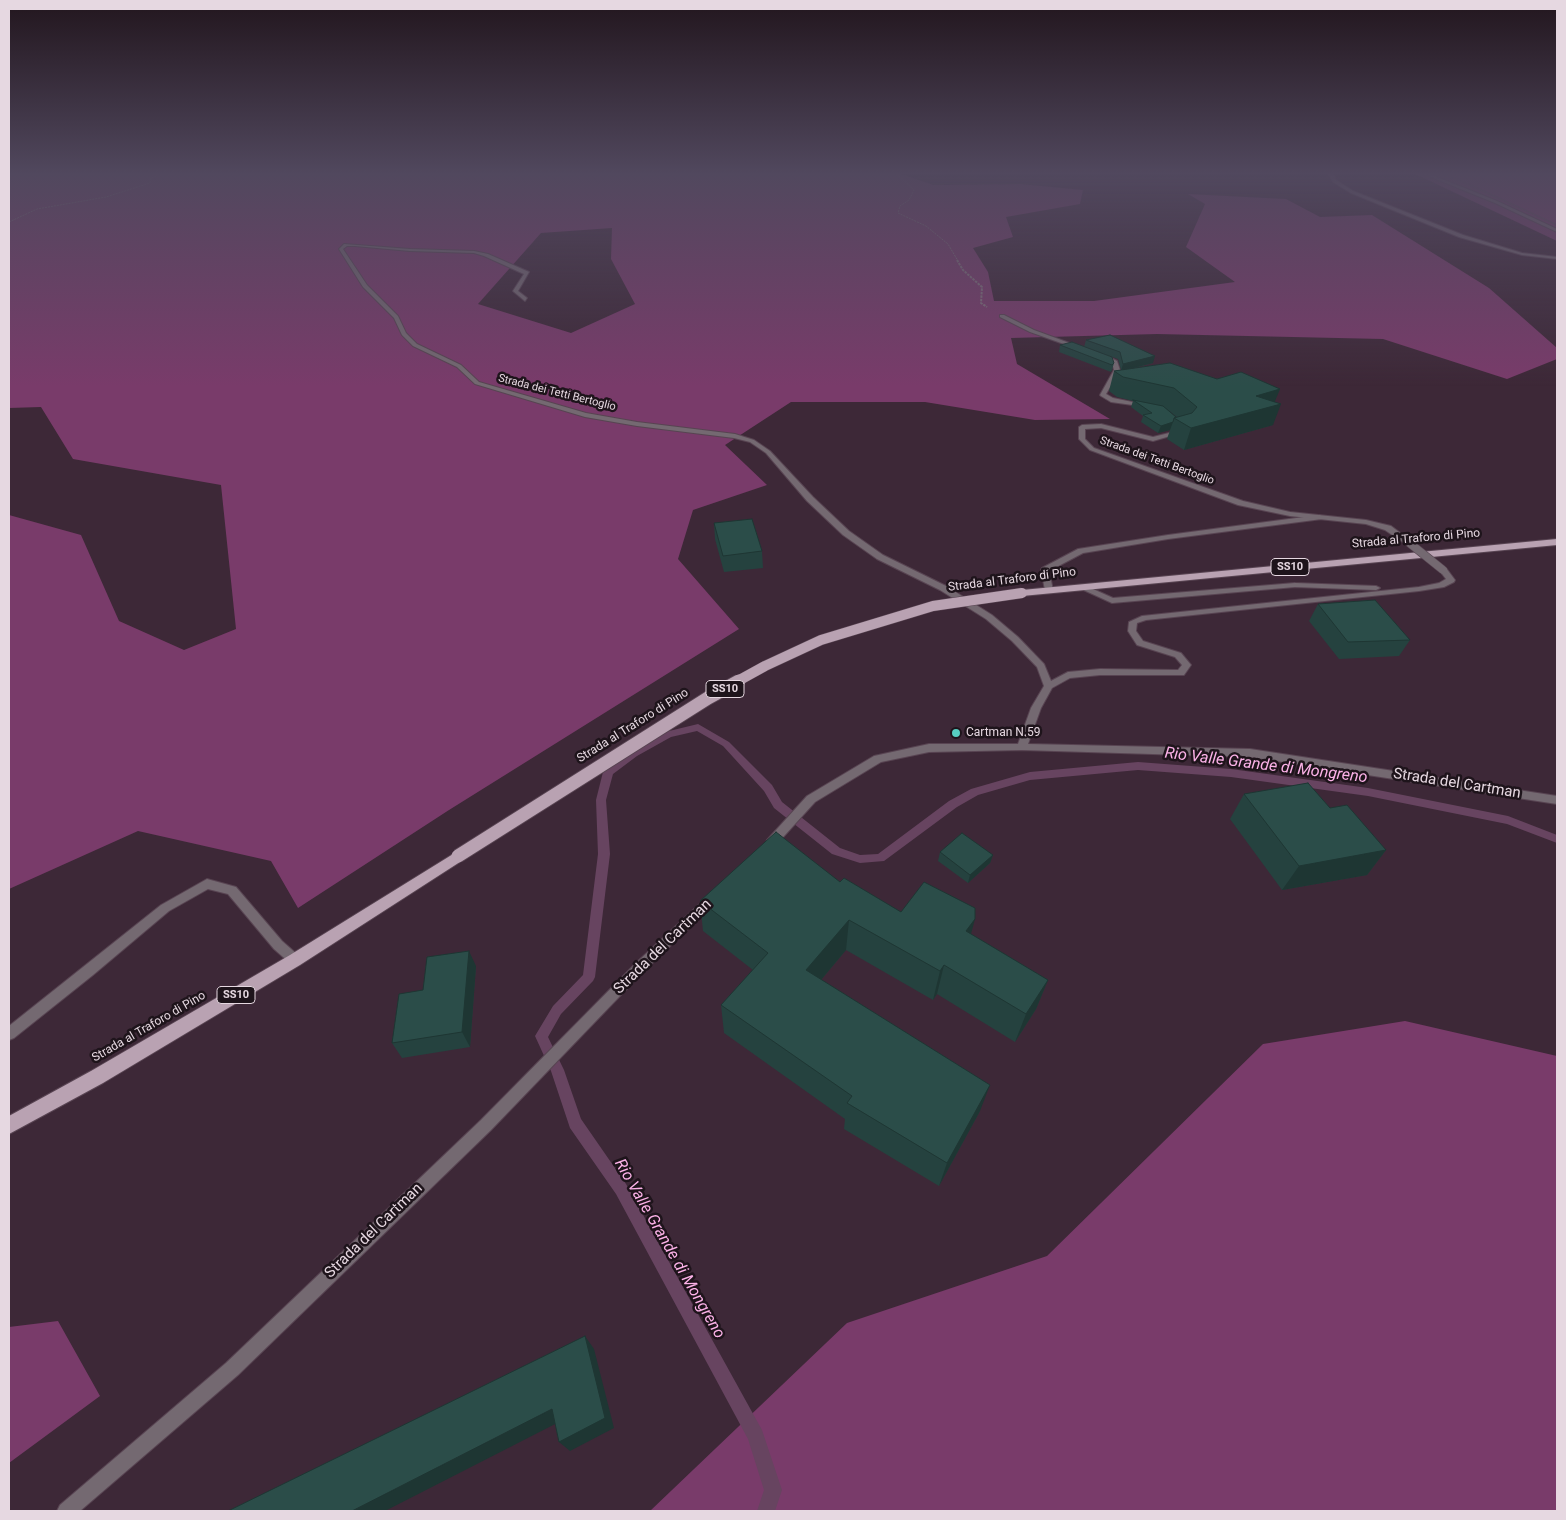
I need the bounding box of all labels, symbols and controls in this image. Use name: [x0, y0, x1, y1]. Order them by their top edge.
street label: Strada dei Tetti Bertoglio: [497, 372, 617, 414]
street label: Strada dei Tetti Bertoglio: [1098, 434, 1216, 488]
street label: Strada al Traforo di Pino: [1351, 526, 1481, 552]
road number: SS10: [1271, 558, 1309, 576]
street label: Strada al Traforo di Pino: [947, 565, 1077, 595]
road number: SS10: [706, 681, 744, 698]
street label: Strada al Traforo di Pino: [575, 686, 691, 766]
place label: Cartman N.59: [966, 726, 1040, 740]
marker: Cartman N.59: [950, 727, 962, 739]
water label: Rio Valle Grande di Mongreno: [1164, 744, 1368, 788]
street label: Strada del Cartman: [1392, 765, 1522, 803]
street label: Strada del Cartman: [610, 896, 716, 998]
road number: SS10: [217, 986, 255, 1004]
street label: Strada al Traforo di Pino: [90, 989, 208, 1065]
water label: Rio Valle Grande di Mongreno: [610, 1156, 728, 1342]
street label: Strada del Cartman: [321, 1180, 427, 1282]

